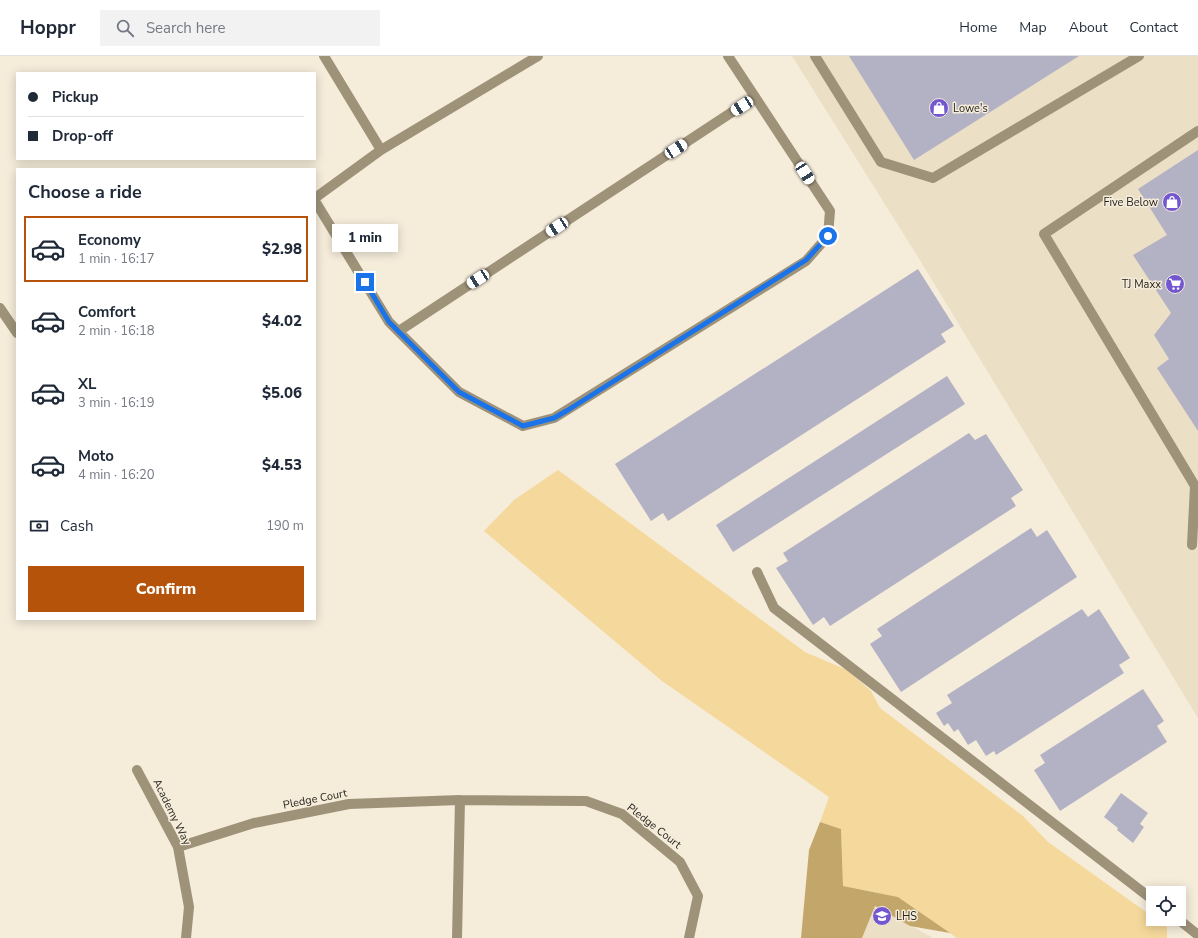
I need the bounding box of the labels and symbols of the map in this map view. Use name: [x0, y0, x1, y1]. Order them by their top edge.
car: [729, 94, 755, 118]
shop icon: Lowe's: [928, 97, 950, 119]
place label: Lowe's: [953, 101, 988, 116]
car: [663, 137, 689, 161]
car: [793, 160, 817, 186]
shop icon: Five Below: [1161, 191, 1183, 213]
place label: Five Below: [1103, 195, 1158, 210]
car: [544, 215, 570, 239]
callout: 1 min: [332, 224, 398, 252]
route start: [819, 227, 837, 245]
car: [465, 267, 491, 291]
route end: [356, 273, 374, 291]
supermarket icon: TJ Maxx: [1164, 273, 1186, 295]
place label: TJ Maxx: [1122, 277, 1161, 292]
street label: Academy Way: [150, 776, 195, 848]
street label: Pledge Court: [282, 785, 348, 813]
street label: Pledge Court: [624, 800, 684, 852]
school or university icon: LHS: [871, 905, 893, 927]
place label: LHS: [896, 909, 917, 924]

